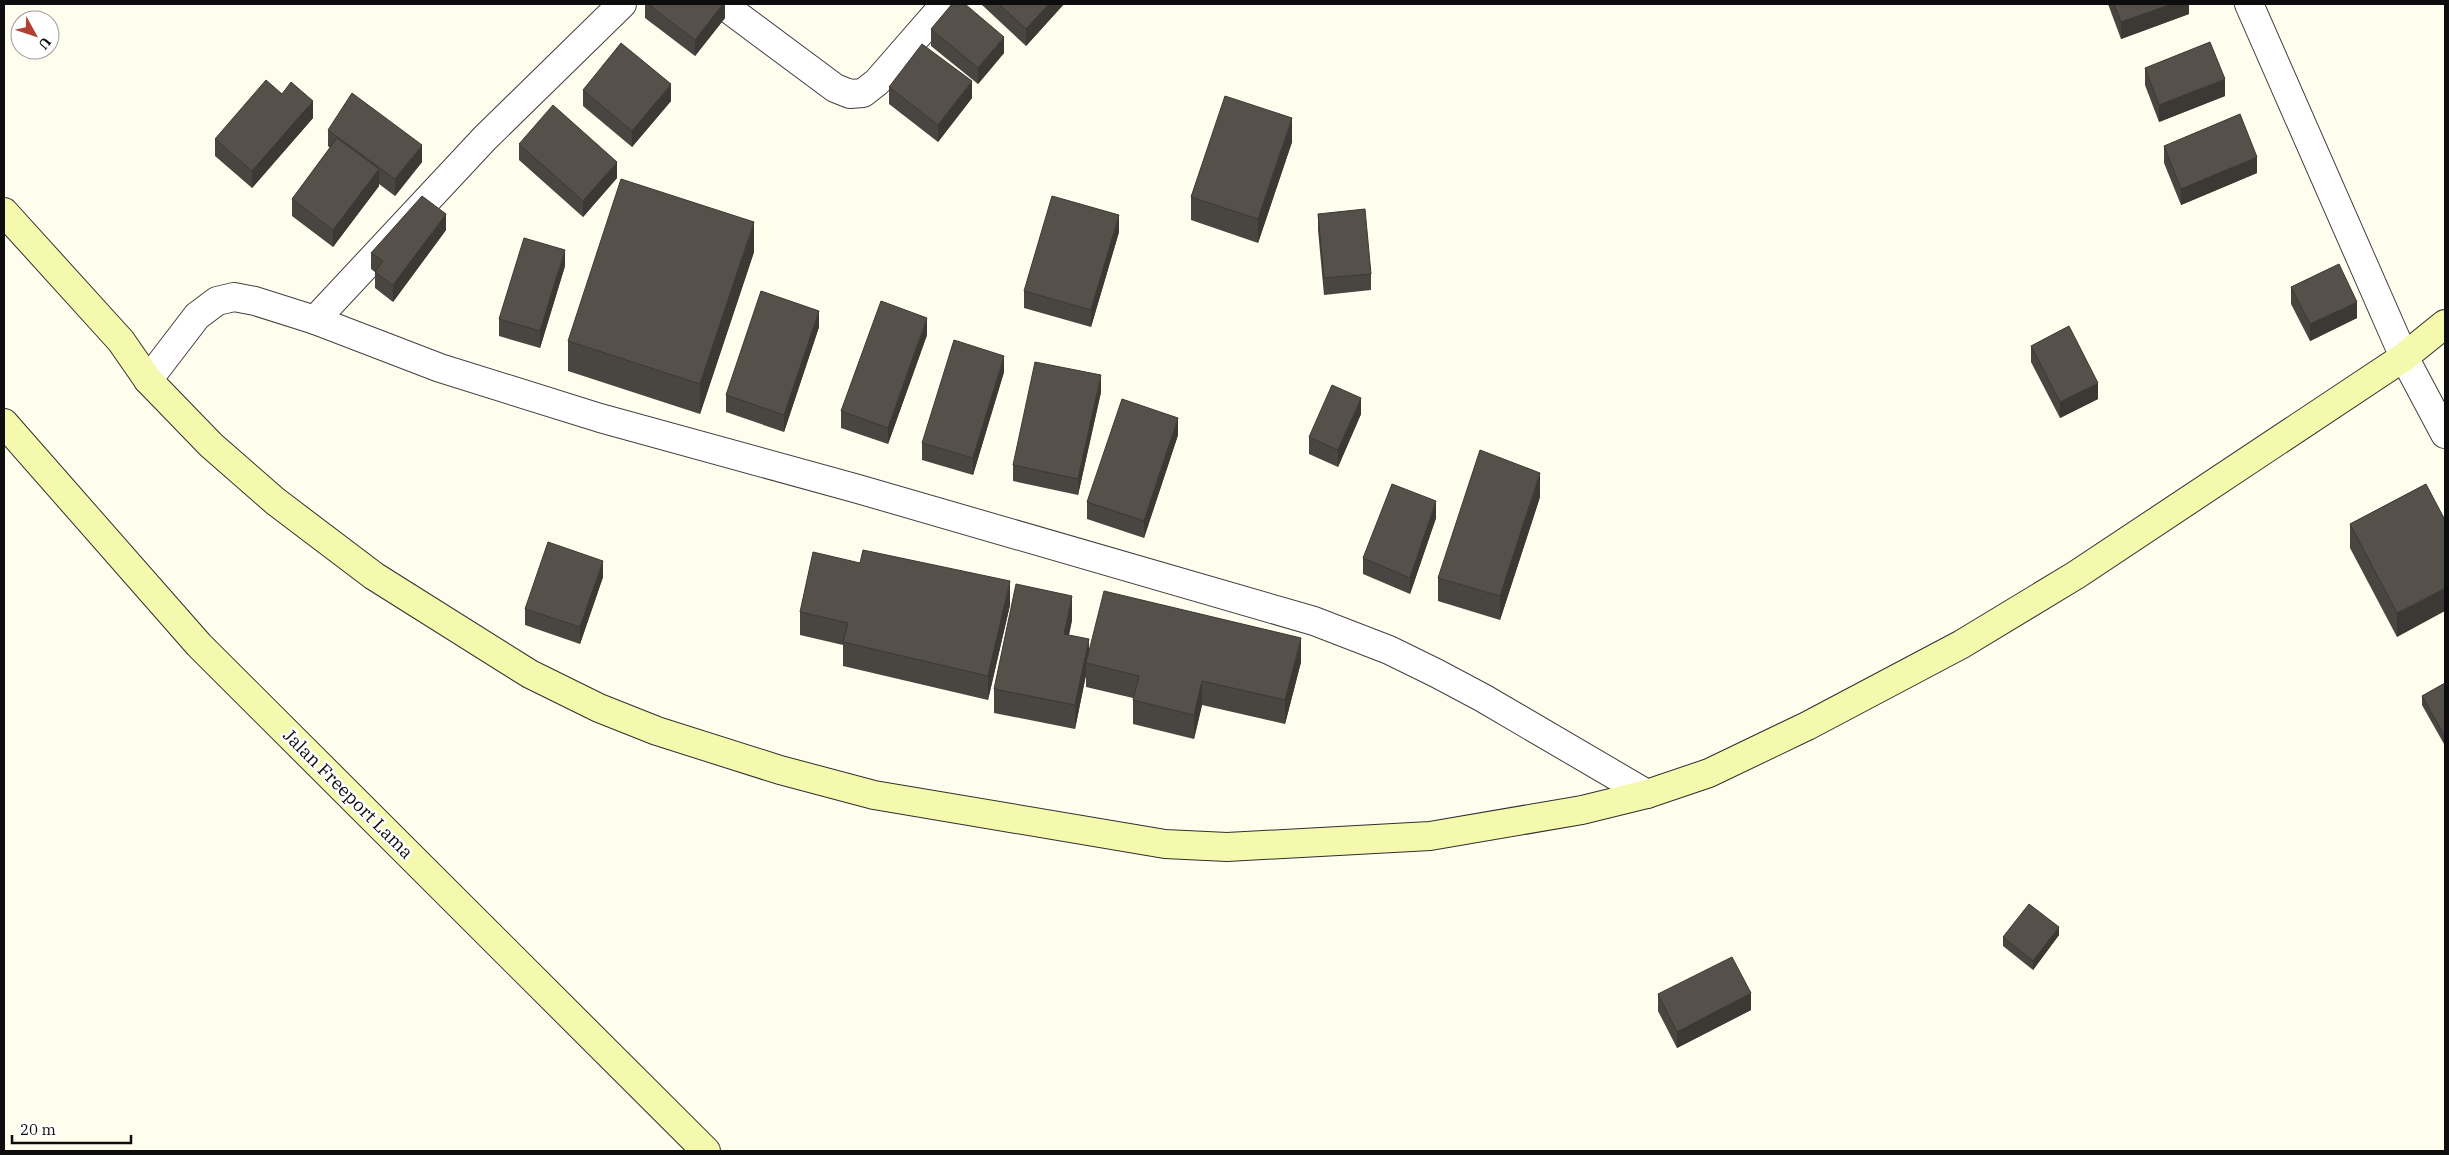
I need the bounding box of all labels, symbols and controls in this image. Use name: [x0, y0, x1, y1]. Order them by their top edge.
north arrow: [10, 10, 60, 60]
text: U: [34, 33, 55, 53]
street label: Jalan Freeport Lama: [279, 724, 418, 864]
scale bar: [12, 1112, 131, 1144]
text: 20 m: [20, 1120, 56, 1139]

